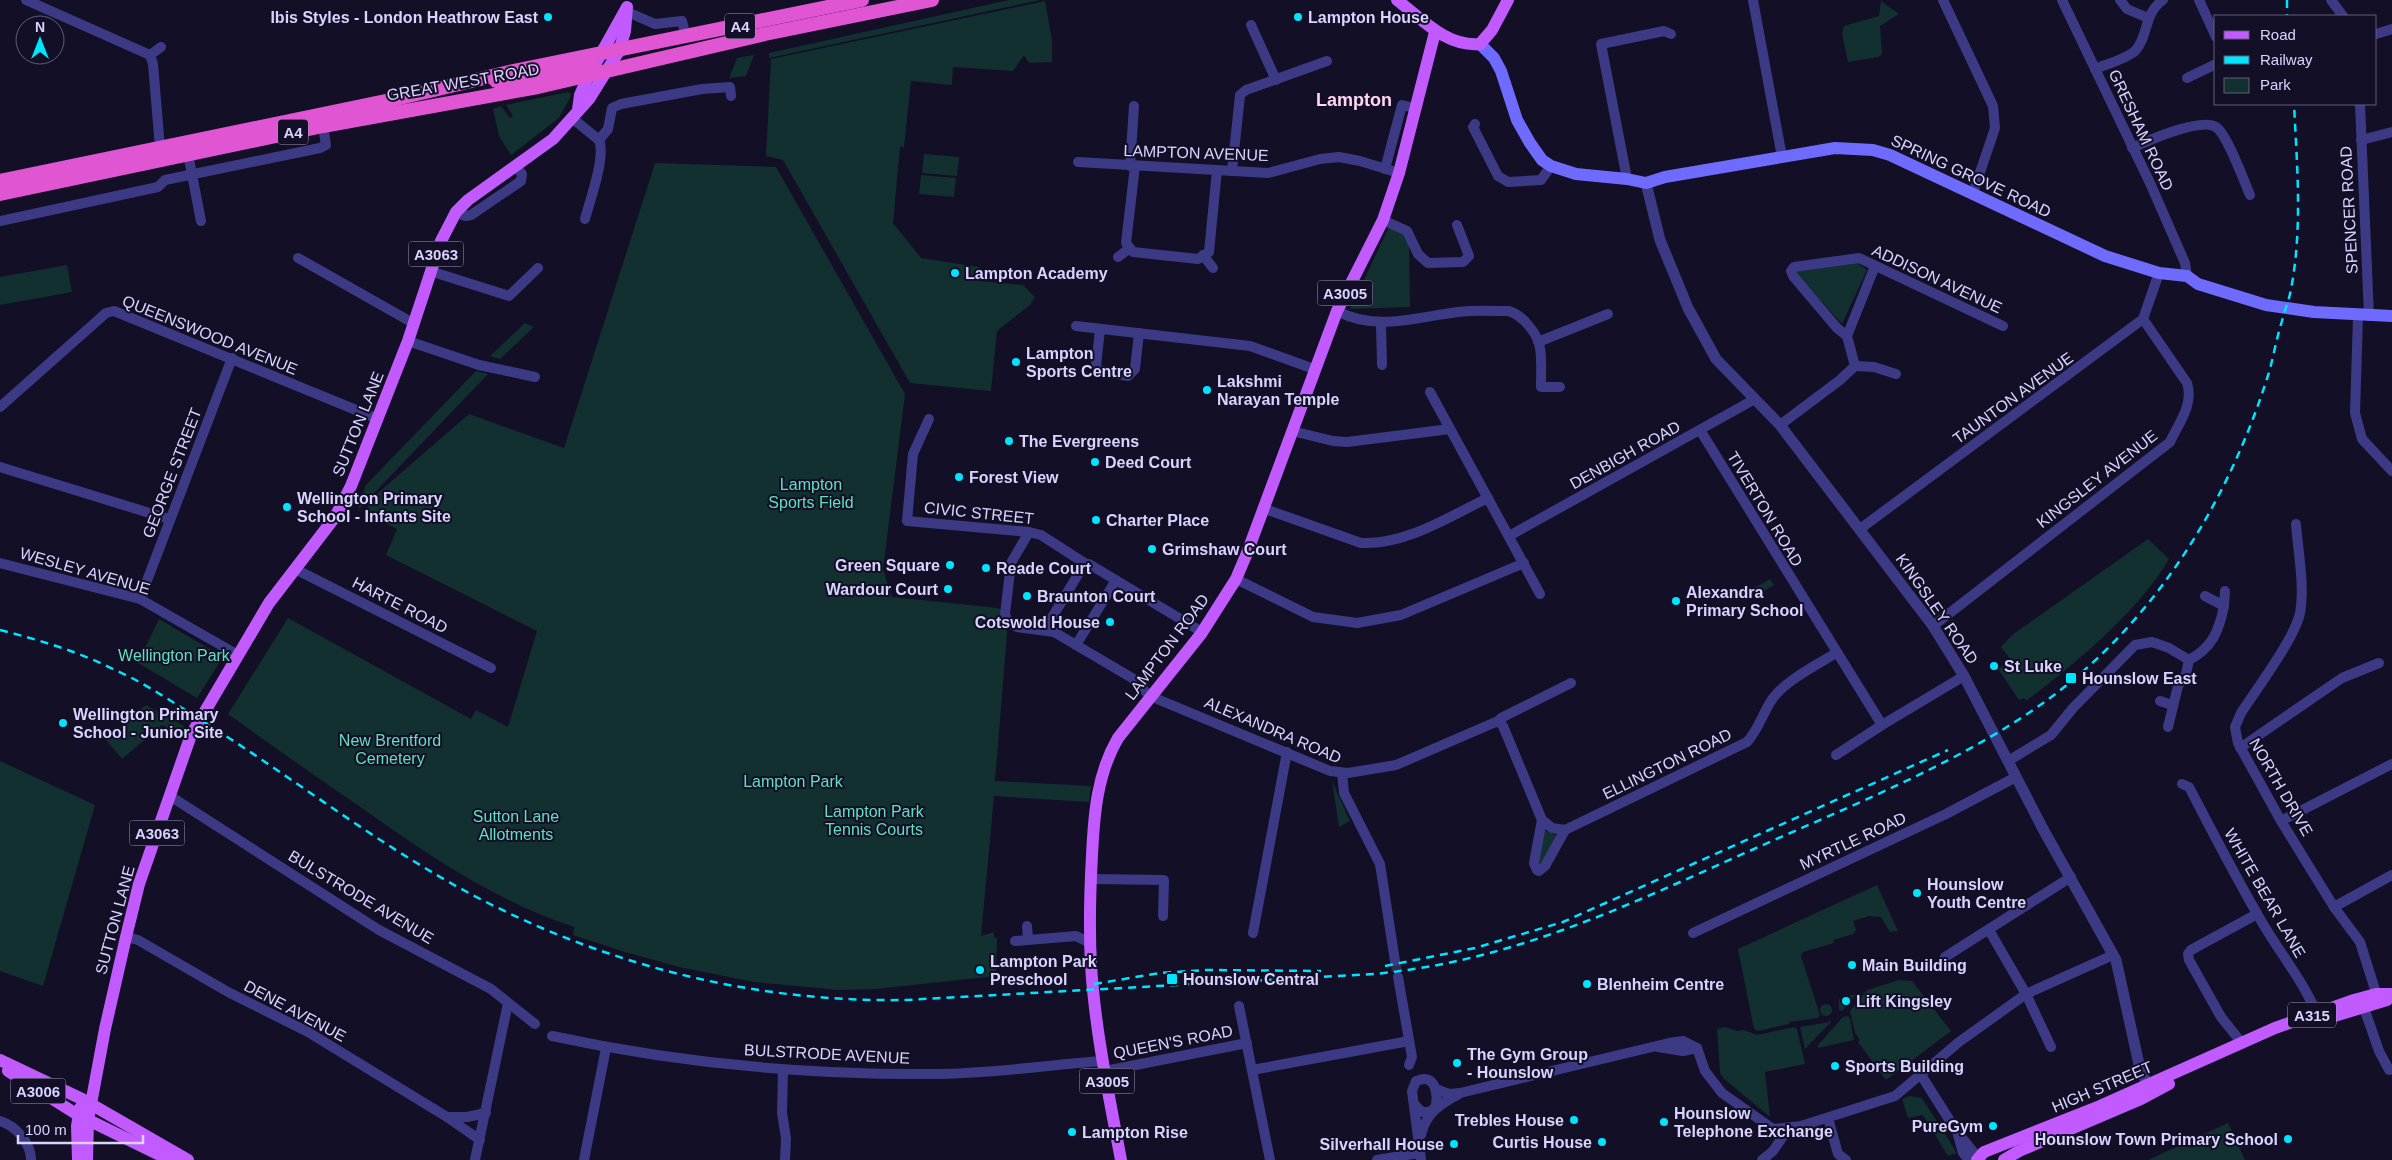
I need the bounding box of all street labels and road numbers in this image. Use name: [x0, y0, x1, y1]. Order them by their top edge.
road number: A4: [725, 14, 755, 38]
street label: GREAT WEST ROAD: [385, 60, 541, 104]
street label: GRESHAM ROAD: [2105, 67, 2177, 193]
road number: A4: [278, 120, 308, 144]
street label: SPRING GROVE ROAD: [1888, 131, 2054, 221]
street label: LAMPTON AVENUE: [1123, 142, 1269, 164]
street label: SPENCER ROAD: [2337, 146, 2361, 274]
street label: ADDISON AVENUE: [1869, 241, 2005, 317]
road number: A3063: [408, 242, 464, 266]
road number: A3005: [1318, 280, 1372, 306]
street label: QUEENSWOOD AVENUE: [120, 292, 300, 378]
street label: TAUNTON AVENUE: [1950, 349, 2076, 447]
street label: SUTTON LANE: [329, 369, 387, 479]
street label: GEORGE STREET: [139, 405, 205, 540]
street label: DENBIGH ROAD: [1567, 418, 1683, 492]
street label: KINGSLEY AVENUE: [2033, 427, 2161, 531]
street label: TIVERTON ROAD: [1724, 448, 1806, 570]
street label: CIVIC STREET: [923, 499, 1035, 527]
street label: WESLEY AVENUE: [18, 544, 152, 598]
street label: KINGSLEY ROAD: [1893, 551, 1981, 667]
street label: HARTE ROAD: [350, 574, 450, 636]
street label: LAMPTON ROAD: [1122, 591, 1212, 703]
street label: ALEXANDRA ROAD: [1202, 694, 1344, 766]
street label: ELLINGTON ROAD: [1600, 725, 1734, 803]
street label: NORTH DRIVE: [2246, 735, 2316, 839]
street label: MYRTLE ROAD: [1797, 809, 1909, 873]
road number: A3063: [130, 820, 184, 846]
street label: WHITE BEAR LANE: [2221, 826, 2309, 960]
street label: BULSTRODE AVENUE: [285, 847, 437, 947]
street label: SUTTON LANE: [92, 864, 138, 976]
street label: DENE AVENUE: [241, 977, 349, 1045]
road number: A315: [2288, 1002, 2336, 1028]
street label: QUEEN'S ROAD: [1112, 1022, 1234, 1062]
street label: BULSTRODE AVENUE: [744, 1041, 910, 1067]
street label: HIGH STREET: [2049, 1058, 2155, 1116]
road number: A3005: [1080, 1068, 1134, 1094]
road number: A3006: [10, 1078, 66, 1104]

